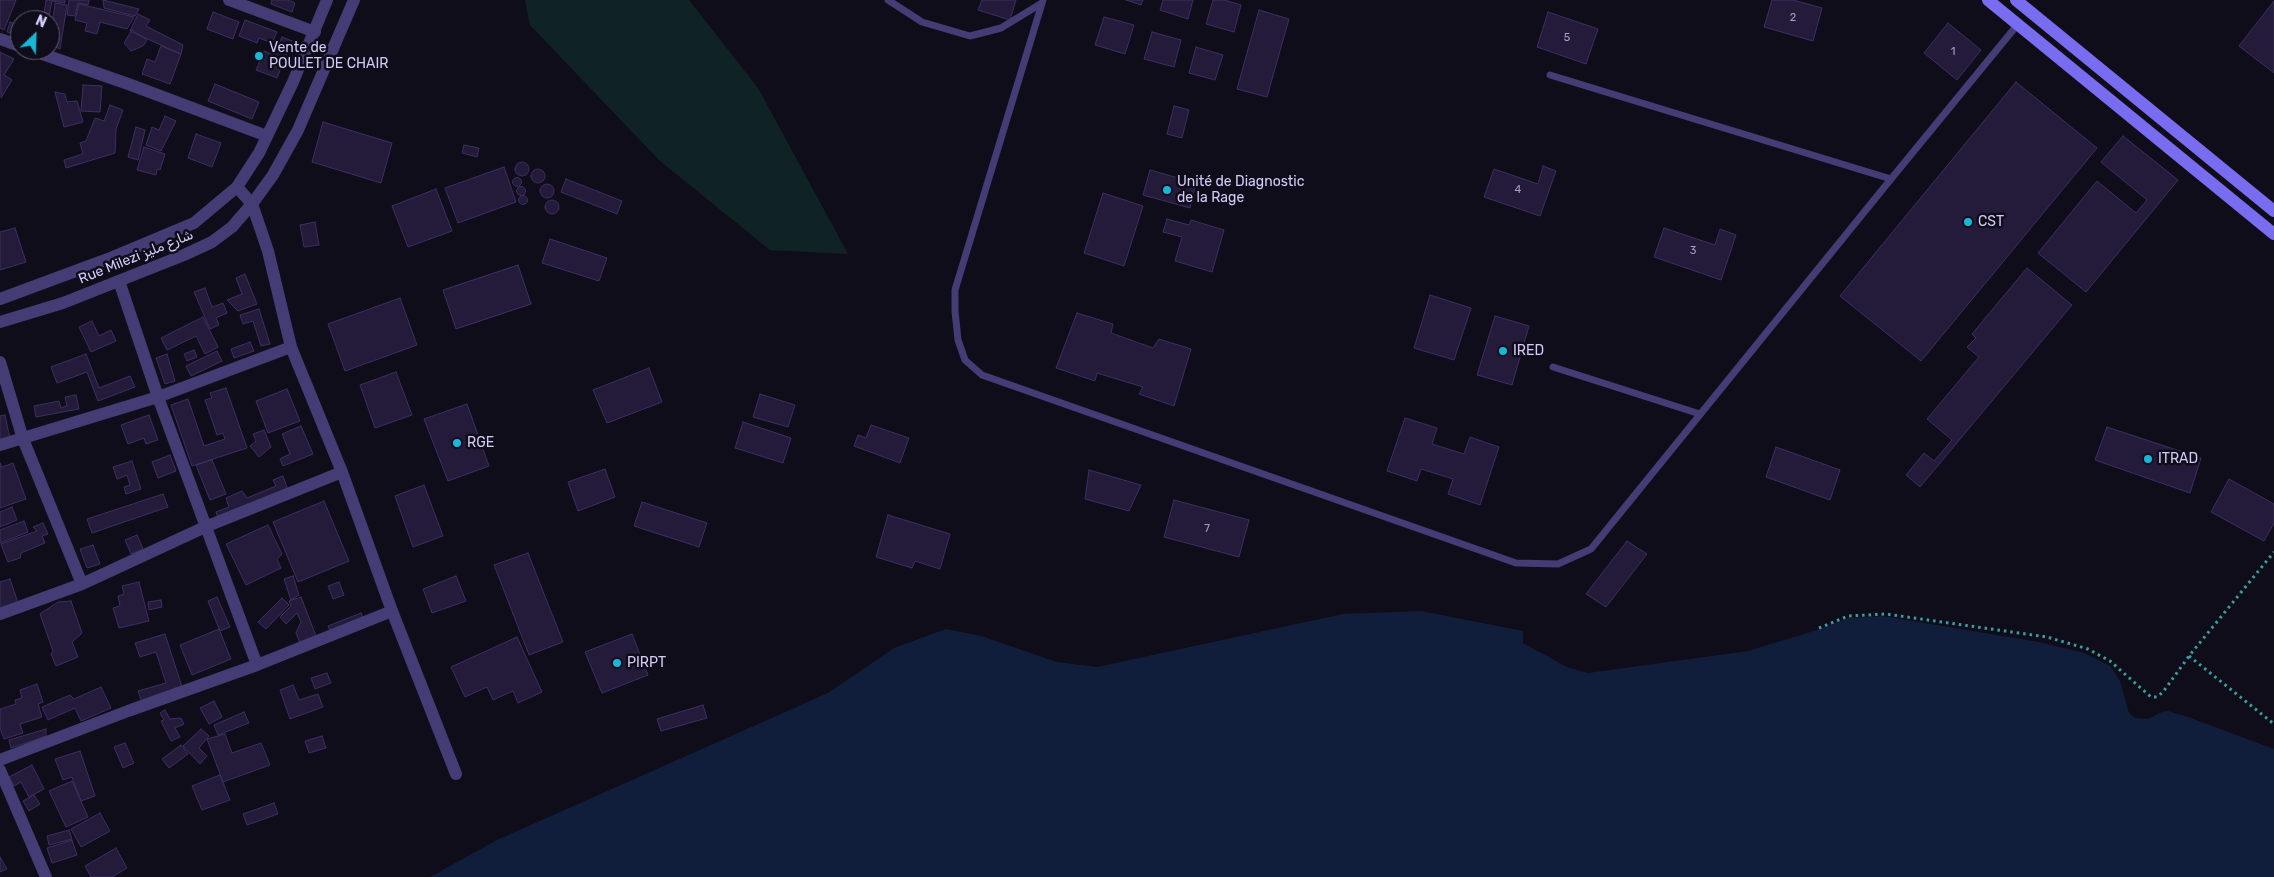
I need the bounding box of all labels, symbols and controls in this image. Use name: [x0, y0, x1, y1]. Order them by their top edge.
north arrow: [10, 10, 60, 60]
house number: 2: [1790, 11, 1796, 25]
text: N: [33, 12, 49, 32]
house number: 5: [1564, 31, 1570, 45]
place label: Vente de POULET DE CHAIR: [269, 40, 388, 72]
house number: 1: [1951, 45, 1955, 59]
marker: Vente de POULET DE CHAIR: [253, 50, 265, 62]
place label: Unité de Diagnostic de la Rage: [1177, 174, 1304, 206]
house number: 4: [1515, 183, 1521, 197]
marker: Unité de Diagnostic de la Rage: [1161, 184, 1173, 196]
place label: CST: [1978, 214, 2004, 230]
marker: CST: [1962, 216, 1974, 228]
street label: Rue Milezi شارع مليز: [76, 226, 196, 288]
house number: 3: [1690, 244, 1696, 258]
place label: IRED: [1513, 343, 1544, 359]
marker: IRED: [1497, 345, 1509, 357]
place label: RGE: [467, 435, 494, 451]
marker: RGE: [451, 437, 463, 449]
place label: ITRAD: [2158, 451, 2198, 467]
marker: ITRAD: [2142, 453, 2154, 465]
house number: 7: [1204, 522, 1210, 536]
place label: PIRPT: [627, 655, 666, 671]
marker: PIRPT: [611, 657, 623, 669]

